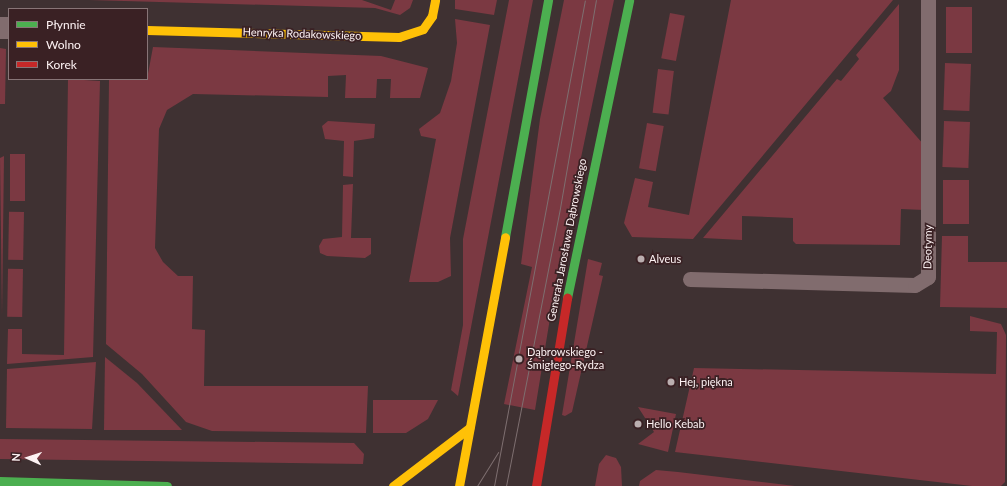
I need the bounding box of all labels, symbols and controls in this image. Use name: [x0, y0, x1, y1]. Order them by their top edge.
legend: [8, 8, 148, 80]
text: Płynnie: [46, 17, 86, 32]
street label: Henryka Rodakowskiego: [242, 25, 362, 43]
text: Wolno: [46, 37, 81, 52]
text: Korek: [46, 57, 77, 72]
street label: Generała Jarosława Dąbrowskiego: [545, 157, 589, 323]
street label: Deotymy: [921, 225, 935, 269]
place label: Alveus: [649, 252, 681, 266]
marker: Alveus: [636, 254, 646, 264]
place label: Dąbrowskiego - Śmigłego-Rydza: [527, 346, 604, 372]
marker: Dąbrowskiego - Śmigłego-Rydza: [514, 354, 524, 364]
place label: Hej, piękna: [679, 375, 733, 389]
marker: Hej, piękna: [666, 377, 676, 387]
place label: Hello Kebab: [646, 417, 705, 431]
marker: Hello Kebab: [633, 419, 643, 429]
north arrow: [8, 438, 48, 478]
text: N: [9, 453, 22, 462]

